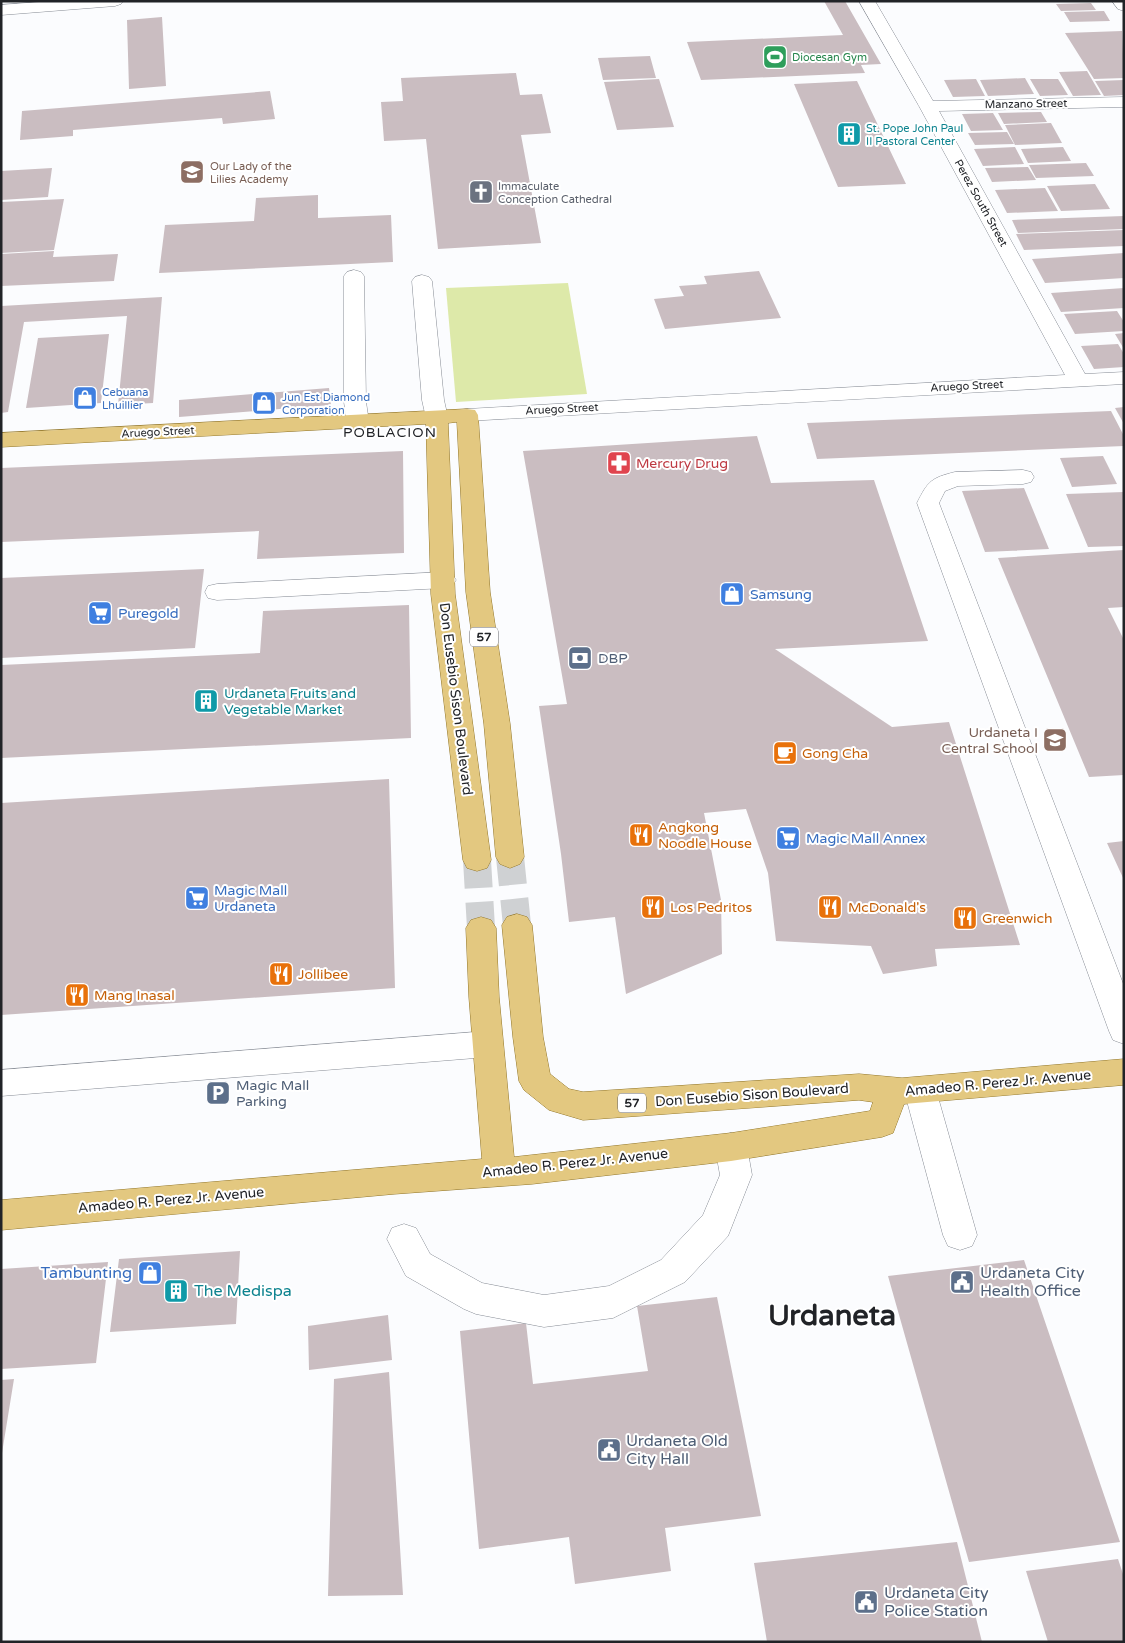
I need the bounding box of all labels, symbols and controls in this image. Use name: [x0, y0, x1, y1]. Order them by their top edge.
sports icon: Diocesan Gym: [762, 44, 788, 70]
place label: Diocesan Gym: [792, 51, 867, 64]
street label: Manzano Street: [984, 97, 1068, 111]
building icon: St. Pope John Paul II Pastoral Center: [836, 121, 862, 147]
place label: St. Pope John Paul II Pastoral Center: [866, 122, 963, 148]
street label: Perez South Street: [952, 157, 1010, 249]
school or university icon: Our Lady of the Lilies Academy: [179, 159, 205, 185]
place label: Our Lady of the Lilies Academy: [210, 160, 292, 186]
church icon: Immaculate Conception Cathedral: [468, 179, 494, 205]
place label: Immaculate Conception Cathedral: [498, 180, 612, 206]
street label: Aruego Street: [930, 378, 1004, 394]
shop icon: Cebuana Lhuillier: [72, 385, 98, 411]
place label: Cebuana Lhuillier: [102, 386, 148, 412]
shop icon: Jun Est Diamond Corporation: [251, 390, 277, 416]
place label: Jun Est Diamond Corporation: [282, 391, 370, 417]
street label: Aruego Street: [525, 401, 599, 417]
street label: Aruego Street: [121, 424, 195, 440]
district label: POBLACION: [343, 424, 437, 441]
pharmacy icon: Mercury Drug: [606, 450, 632, 476]
place label: Mercury Drug: [636, 455, 728, 472]
shop icon: Samsung: [719, 581, 745, 607]
place label: Samsung: [750, 586, 812, 603]
supermarket icon: Puregold: [87, 600, 113, 626]
street label: Don Eusebio Sison Boulevard: [436, 602, 476, 796]
place label: Puregold: [118, 605, 179, 622]
road number: 57: [470, 628, 498, 646]
bank icon: DBP: [567, 645, 593, 671]
place label: DBP: [598, 650, 628, 667]
place label: Urdaneta Fruits and Vegetable Market: [224, 685, 356, 718]
building icon: Urdaneta Fruits and Vegetable Market: [193, 688, 219, 714]
place label: Urdaneta I Central School: [941, 724, 1038, 757]
school or university icon: Urdaneta I Central School: [1042, 727, 1068, 753]
cafe icon: Gong Cha: [772, 740, 798, 766]
place label: Gong Cha: [802, 745, 868, 762]
place label: Angkong Noodle House: [658, 819, 752, 852]
restaurant icon: Angkong Noodle House: [628, 822, 654, 848]
supermarket icon: Magic Mall Annex: [775, 825, 801, 851]
place label: Magic Mall Annex: [806, 830, 926, 847]
place label: Magic Mall Urdaneta: [214, 882, 287, 915]
supermarket icon: Magic Mall Urdaneta: [184, 885, 210, 911]
restaurant icon: Los Pedritos: [640, 894, 666, 920]
restaurant icon: McDonald's: [817, 894, 843, 920]
place label: Los Pedritos: [670, 899, 753, 916]
place label: McDonald's: [848, 899, 926, 916]
restaurant icon: Greenwich: [952, 905, 978, 931]
place label: Greenwich: [982, 910, 1053, 927]
restaurant icon: Jollibee: [268, 961, 294, 987]
place label: Jollibee: [298, 966, 348, 983]
restaurant icon: Mang Inasal: [64, 982, 90, 1008]
place label: Mang Inasal: [94, 987, 175, 1004]
street label: Amadeo R. Perez Jr. Avenue: [904, 1066, 1092, 1100]
place label: Magic Mall Parking: [236, 1077, 309, 1110]
parking icon: Magic Mall Parking: [205, 1080, 231, 1106]
street label: Don Eusebio Sison Boulevard: [655, 1080, 849, 1110]
road number: 57: [618, 1094, 646, 1112]
street label: Amadeo R. Perez Jr. Avenue: [481, 1145, 669, 1181]
street label: Amadeo R. Perez Jr. Avenue: [77, 1183, 265, 1217]
shop icon: Tambunting: [137, 1260, 163, 1286]
place label: Tambunting: [41, 1263, 132, 1283]
place label: Urdaneta City Health Office: [980, 1263, 1085, 1301]
public building icon: Urdaneta City Health Office: [949, 1269, 975, 1295]
building icon: The Medispa: [163, 1278, 189, 1304]
place label: The Medispa: [194, 1281, 292, 1301]
district label: Urdaneta: [768, 1298, 896, 1333]
place label: Urdaneta Old City Hall: [626, 1431, 728, 1469]
public building icon: Urdaneta Old City Hall: [596, 1437, 622, 1463]
place label: Urdaneta City Police Station: [884, 1583, 989, 1621]
public building icon: Urdaneta City Police Station: [853, 1589, 879, 1615]

